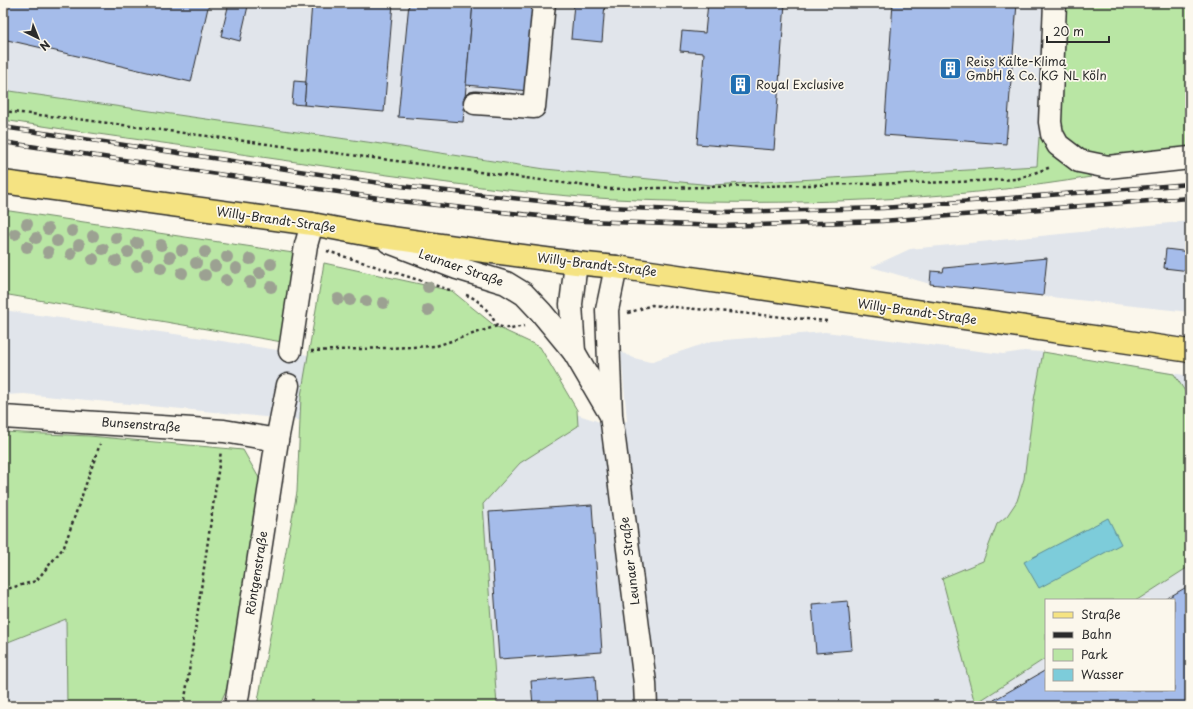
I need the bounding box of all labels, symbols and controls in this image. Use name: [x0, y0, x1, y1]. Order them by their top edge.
north arrow: [18, 18, 58, 58]
scale bar: [1047, 18, 1109, 44]
text: 20 m: [1053, 22, 1084, 40]
text: N: [36, 36, 54, 55]
place label: Reiss Kälte-Klima GmbH & Co. KG NL Köln: [966, 52, 1107, 84]
building icon: Reiss Kälte-Klima GmbH & Co. KG NL Köln: [937, 56, 963, 82]
building icon: Royal Exclusive: [727, 72, 753, 98]
place label: Royal Exclusive: [756, 75, 844, 93]
street label: Willy-Brandt-Straße: [215, 202, 337, 236]
street label: Leunaer Straße: [416, 244, 506, 290]
street label: Willy-Brandt-Straße: [536, 248, 658, 280]
street label: Willy-Brandt-Straße: [856, 294, 978, 328]
street label: Bunsenstraße: [101, 412, 181, 436]
street label: Leunaer Straße: [615, 516, 643, 606]
street label: Röntgenstraße: [240, 530, 272, 616]
legend: [1045, 599, 1175, 691]
text: Straße: [1081, 605, 1121, 623]
text: Bahn: [1081, 625, 1112, 643]
text: Park: [1081, 645, 1108, 663]
text: Wasser: [1081, 665, 1124, 683]

